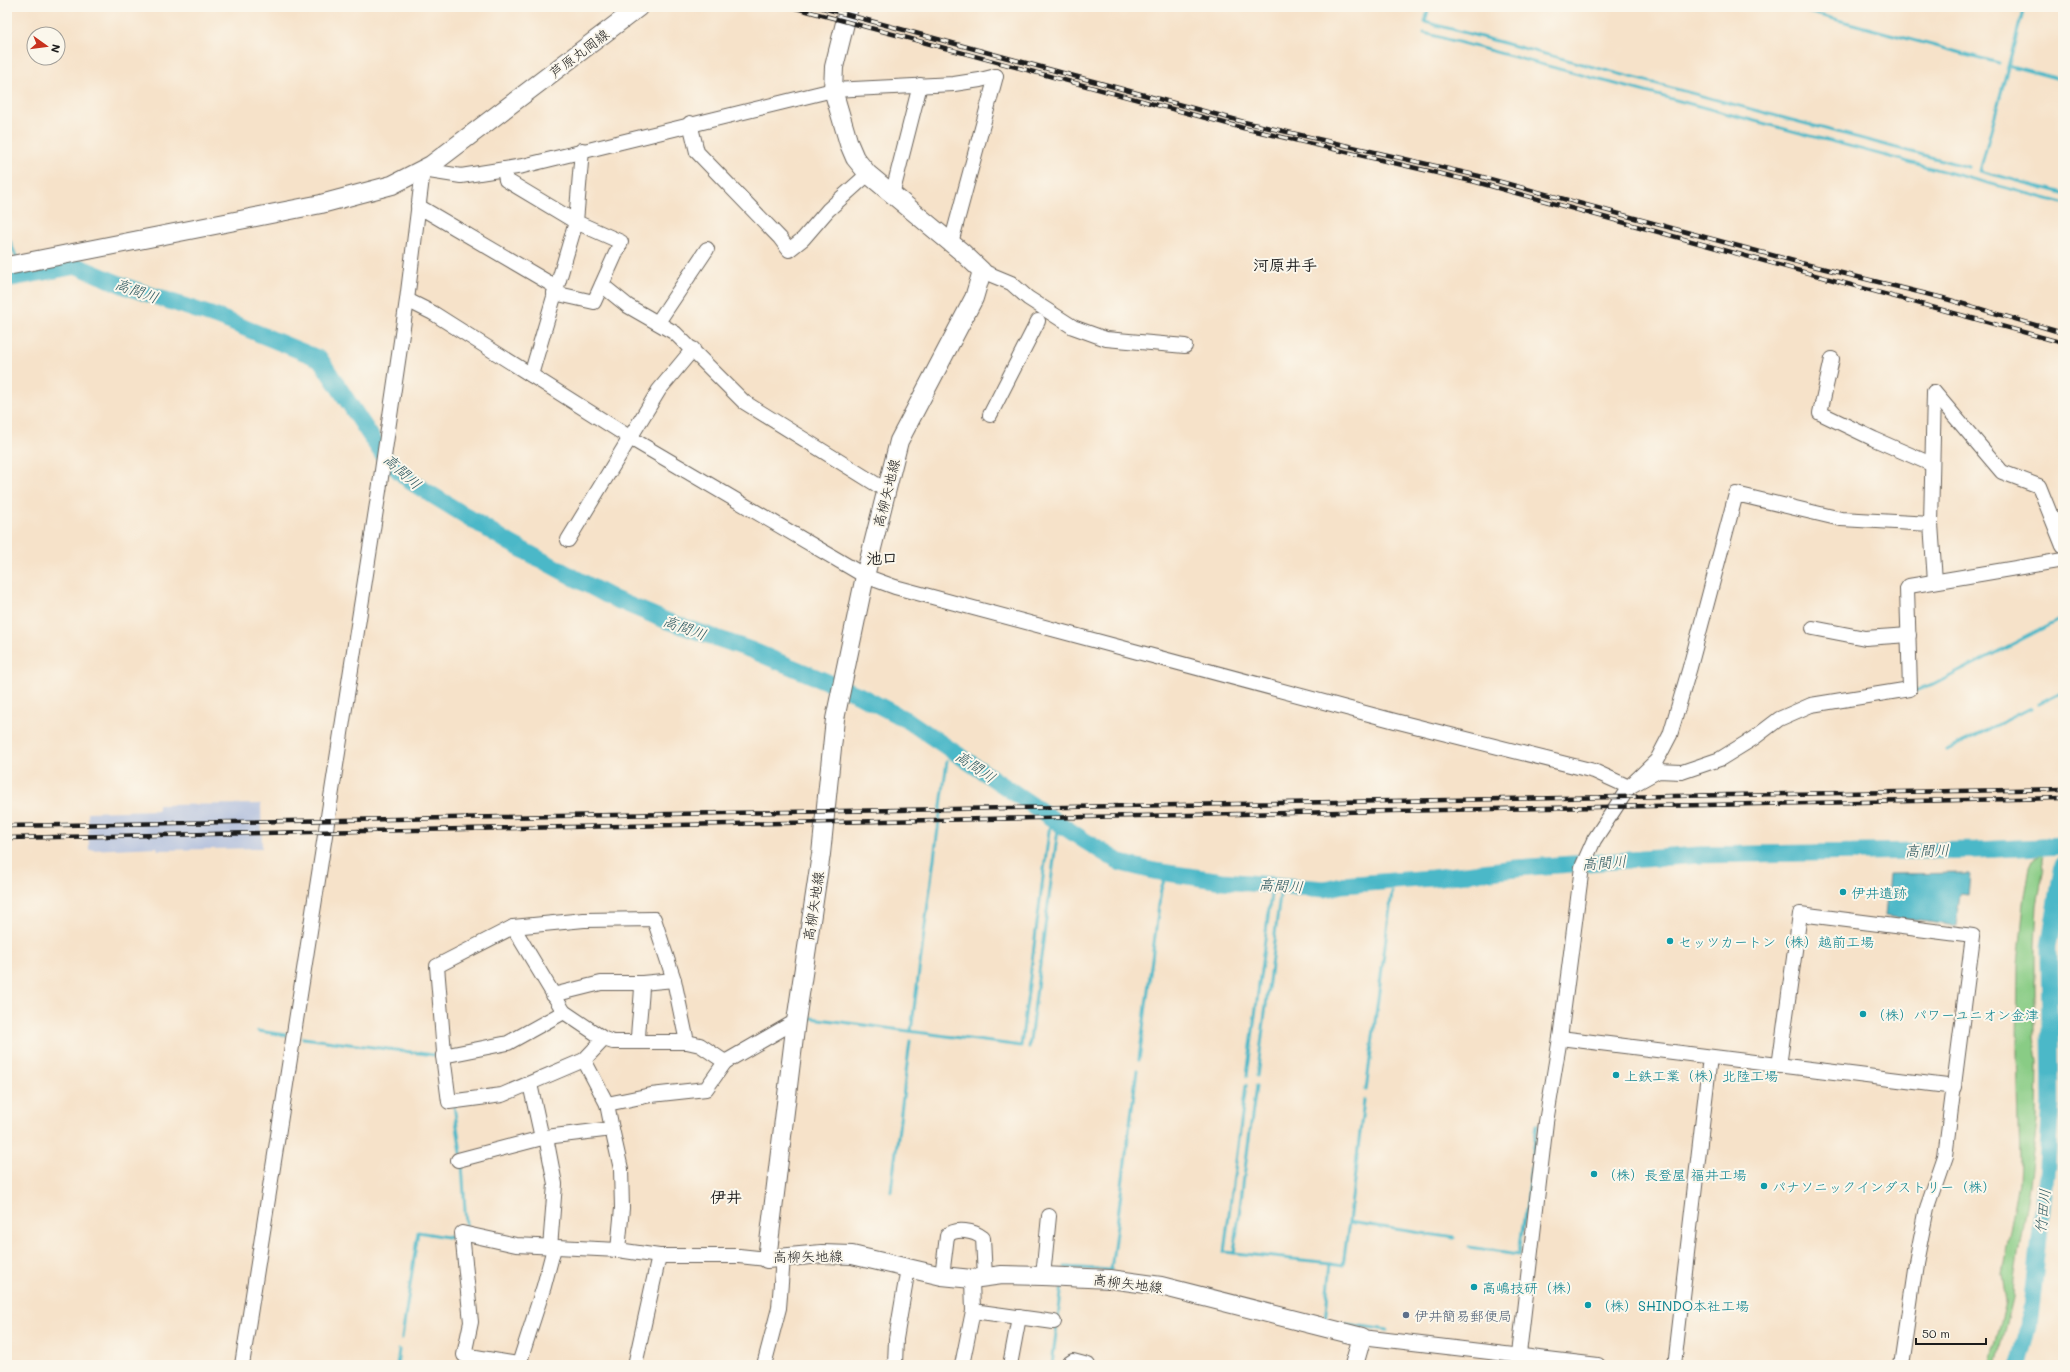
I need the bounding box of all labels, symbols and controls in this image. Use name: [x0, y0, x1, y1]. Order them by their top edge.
street label: 芦原丸岡線: [545, 24, 613, 82]
north arrow: [26, 26, 66, 66]
text: N: [48, 43, 64, 54]
district label: 河原井手: [1253, 254, 1317, 275]
water label: 高間川: [112, 273, 162, 307]
water label: 高間川: [380, 449, 426, 493]
street label: 高柳矢地線: [868, 457, 904, 529]
district label: 池口: [866, 547, 898, 568]
water label: 高間川: [660, 610, 710, 644]
water label: 高間川: [952, 745, 1000, 787]
water label: 高間川: [1904, 840, 1950, 860]
water label: 高間川: [1581, 850, 1627, 874]
street label: 高柳矢地線: [798, 870, 828, 942]
water label: 高間川: [1258, 873, 1304, 897]
place label: 伊井遺跡: [1851, 883, 1907, 902]
marker: 伊井遺跡: [1838, 887, 1848, 897]
place label: セッツカートン（株）越前工場: [1678, 932, 1874, 951]
marker: セッツカートン（株）越前工場: [1665, 936, 1675, 946]
place label: （株）パワーユニオン金津: [1871, 1005, 2039, 1024]
marker: （株）パワーユニオン金津: [1858, 1009, 1868, 1019]
place label: 上鉄工業（株）北陸工場: [1624, 1066, 1778, 1085]
marker: 上鉄工業（株）北陸工場: [1611, 1070, 1621, 1080]
place label: （株）長登屋 福井工場: [1602, 1165, 1746, 1184]
marker: （株）長登屋 福井工場: [1589, 1169, 1599, 1179]
place label: パナソニックインダストリー（株）: [1772, 1177, 1996, 1196]
marker: パナソニックインダストリー（株）: [1759, 1181, 1769, 1191]
district label: 伊井: [710, 1186, 742, 1207]
water label: 竹田川: [2030, 1188, 2054, 1234]
street label: 高柳矢地線: [773, 1246, 843, 1266]
street label: 高柳矢地線: [1092, 1269, 1164, 1297]
place label: 高嶋技研（株）: [1482, 1278, 1580, 1297]
marker: 高嶋技研（株）: [1469, 1282, 1479, 1292]
place label: （株）SHINDO本社工場: [1596, 1296, 1749, 1315]
marker: （株）SHINDO本社工場: [1583, 1300, 1593, 1310]
place label: 伊井簡易郵便局: [1414, 1306, 1512, 1325]
marker: 伊井簡易郵便局: [1401, 1310, 1411, 1320]
scale bar: [1916, 1320, 1986, 1346]
text: 50 m: [1922, 1325, 1950, 1341]

